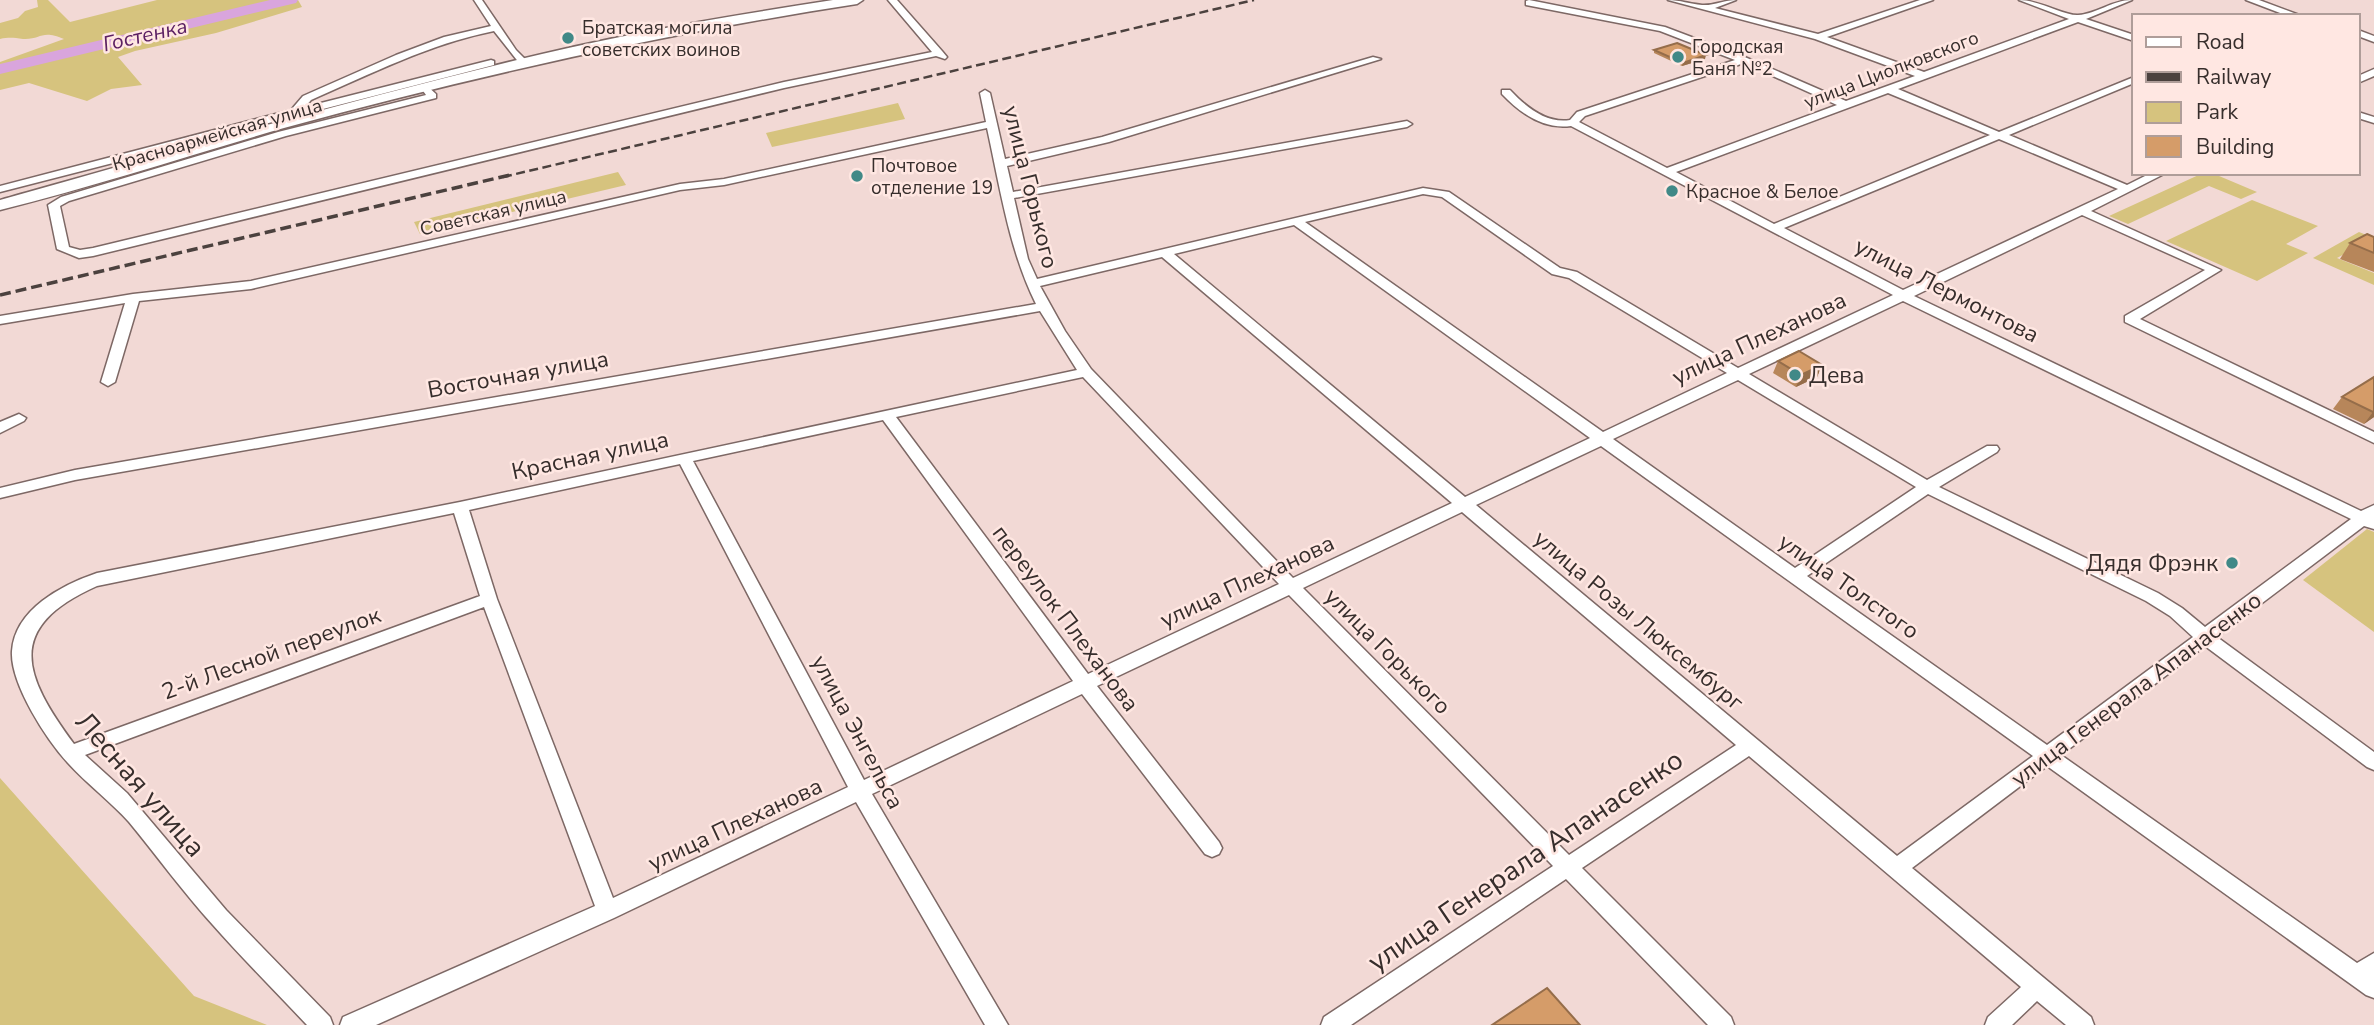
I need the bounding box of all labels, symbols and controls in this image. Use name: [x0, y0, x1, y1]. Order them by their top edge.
water label: Гостенка: [100, 12, 190, 58]
legend: [2132, 14, 2360, 175]
place label: Братская могила советских воинов: [582, 15, 741, 63]
street label: улица Циолковского: [1800, 25, 1983, 115]
text: Road: [2196, 28, 2245, 56]
marker: Братская могила советских воинов: [560, 30, 576, 46]
place label: Городская Баня №2: [1692, 34, 1784, 82]
marker: Городская Баня №2: [1670, 49, 1686, 65]
text: Railway: [2196, 63, 2271, 91]
street label: Красноармейская улица: [109, 93, 325, 177]
text: Park: [2196, 98, 2238, 126]
street label: улица Горького: [995, 102, 1066, 272]
text: Building: [2196, 133, 2274, 161]
place label: Почтовое отделение 19: [871, 153, 993, 201]
marker: Почтовое отделение 19: [849, 168, 865, 184]
place label: Красное & Белое: [1686, 179, 1839, 205]
street label: Советская улица: [417, 183, 569, 242]
marker: Красное & Белое: [1664, 183, 1680, 199]
street label: улица Лермонтова: [1849, 231, 2044, 350]
street label: улица Плеханова: [1667, 284, 1851, 392]
street label: Восточная улица: [425, 343, 611, 406]
place label: Дева: [1809, 360, 1864, 391]
marker: Дева: [1787, 367, 1803, 383]
street label: Красная улица: [509, 424, 672, 487]
street label: переулок Плеханова: [985, 519, 1146, 718]
street label: улица Розы Люксембург: [1527, 523, 1750, 718]
street label: улица Толстого: [1772, 526, 1925, 646]
street label: улица Плеханова: [1155, 527, 1339, 635]
place label: Дядя Фрэнк: [2086, 548, 2219, 579]
marker: Дядя Фрэнк: [2224, 555, 2240, 571]
street label: улица Горького: [1318, 581, 1458, 721]
street label: улица Генерала Апанасенко: [2005, 585, 2268, 794]
street label: 2-й Лесной переулок: [157, 599, 386, 707]
street label: улица Энгельса: [804, 650, 911, 815]
street label: Лесная улица: [67, 704, 214, 865]
street label: улица Генерала Апанасенко: [1360, 741, 1691, 981]
street label: улица Плеханова: [643, 770, 827, 878]

